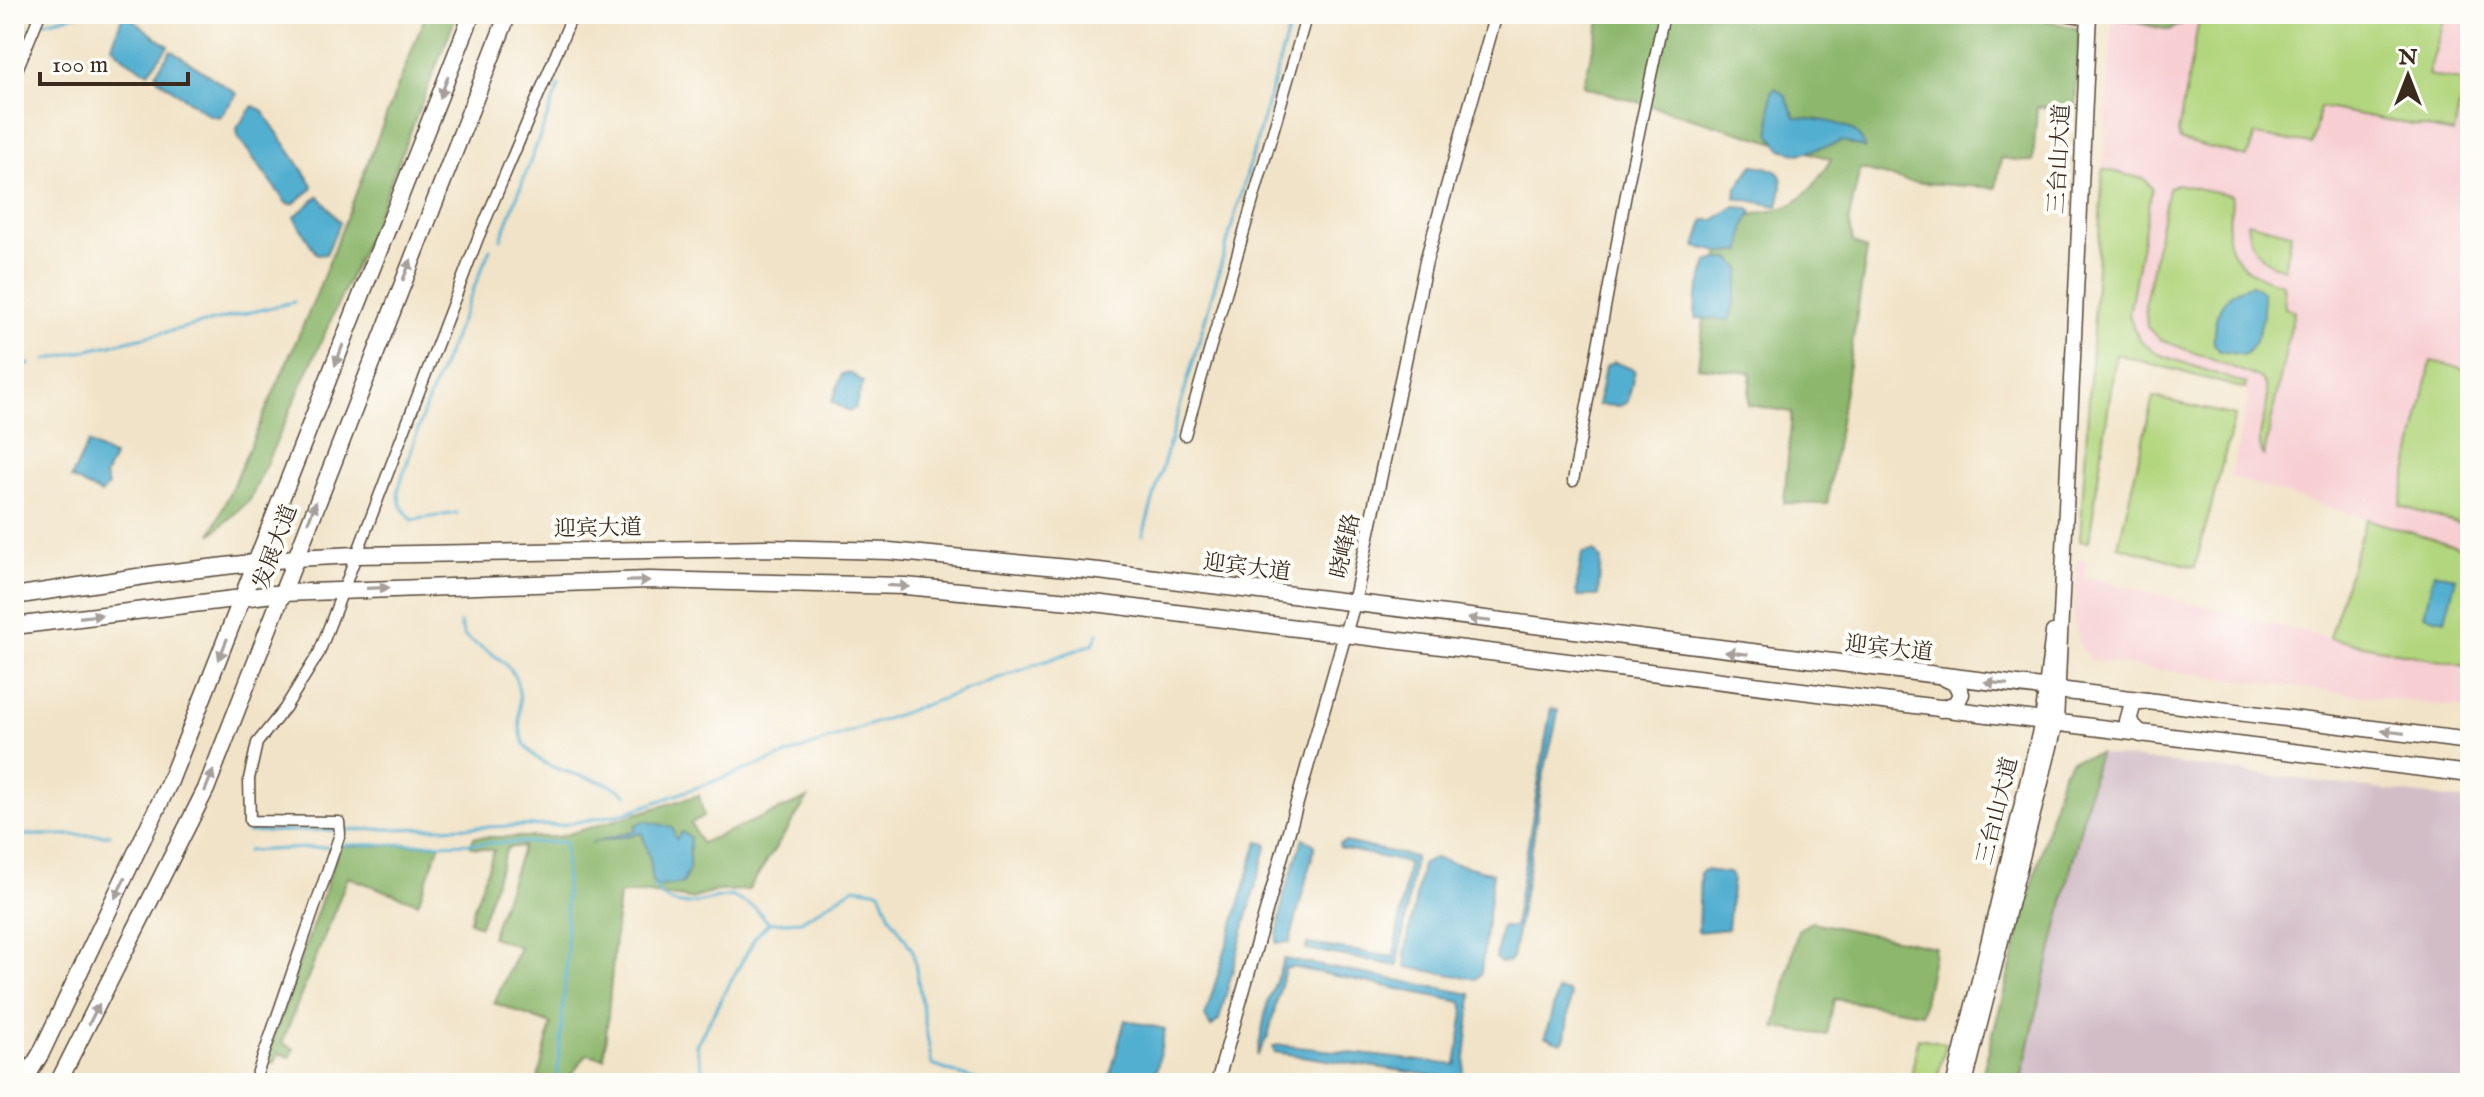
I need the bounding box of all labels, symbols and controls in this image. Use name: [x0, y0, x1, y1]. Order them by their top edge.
scale bar: [40, 36, 188, 86]
north arrow: [2368, 36, 2448, 116]
text: N: [2397, 44, 2418, 72]
text: 100 m: [52, 50, 108, 81]
one-way arrow: [437, 75, 450, 99]
street label: 三台山大道: [2043, 103, 2077, 215]
one-way arrow: [401, 258, 414, 282]
one-way arrow: [332, 343, 345, 367]
one-way arrow: [306, 500, 319, 524]
street label: 发展大道: [248, 501, 304, 593]
street label: 晓峰路: [1325, 511, 1367, 581]
street label: 迎宾大道: [554, 514, 642, 544]
street label: 迎宾大道: [1202, 549, 1292, 587]
one-way arrow: [626, 575, 651, 587]
one-way arrow: [886, 579, 911, 592]
one-way arrow: [366, 581, 391, 594]
one-way arrow: [79, 609, 104, 622]
one-way arrow: [1467, 613, 1492, 626]
street label: 迎宾大道: [1844, 630, 1934, 668]
one-way arrow: [216, 637, 229, 661]
one-way arrow: [1724, 646, 1749, 659]
one-way arrow: [1983, 676, 2008, 689]
one-way arrow: [2380, 725, 2405, 738]
street label: 三台山大道: [1971, 754, 2025, 868]
one-way arrow: [203, 769, 216, 793]
one-way arrow: [113, 876, 127, 899]
one-way arrow: [87, 1002, 101, 1025]

